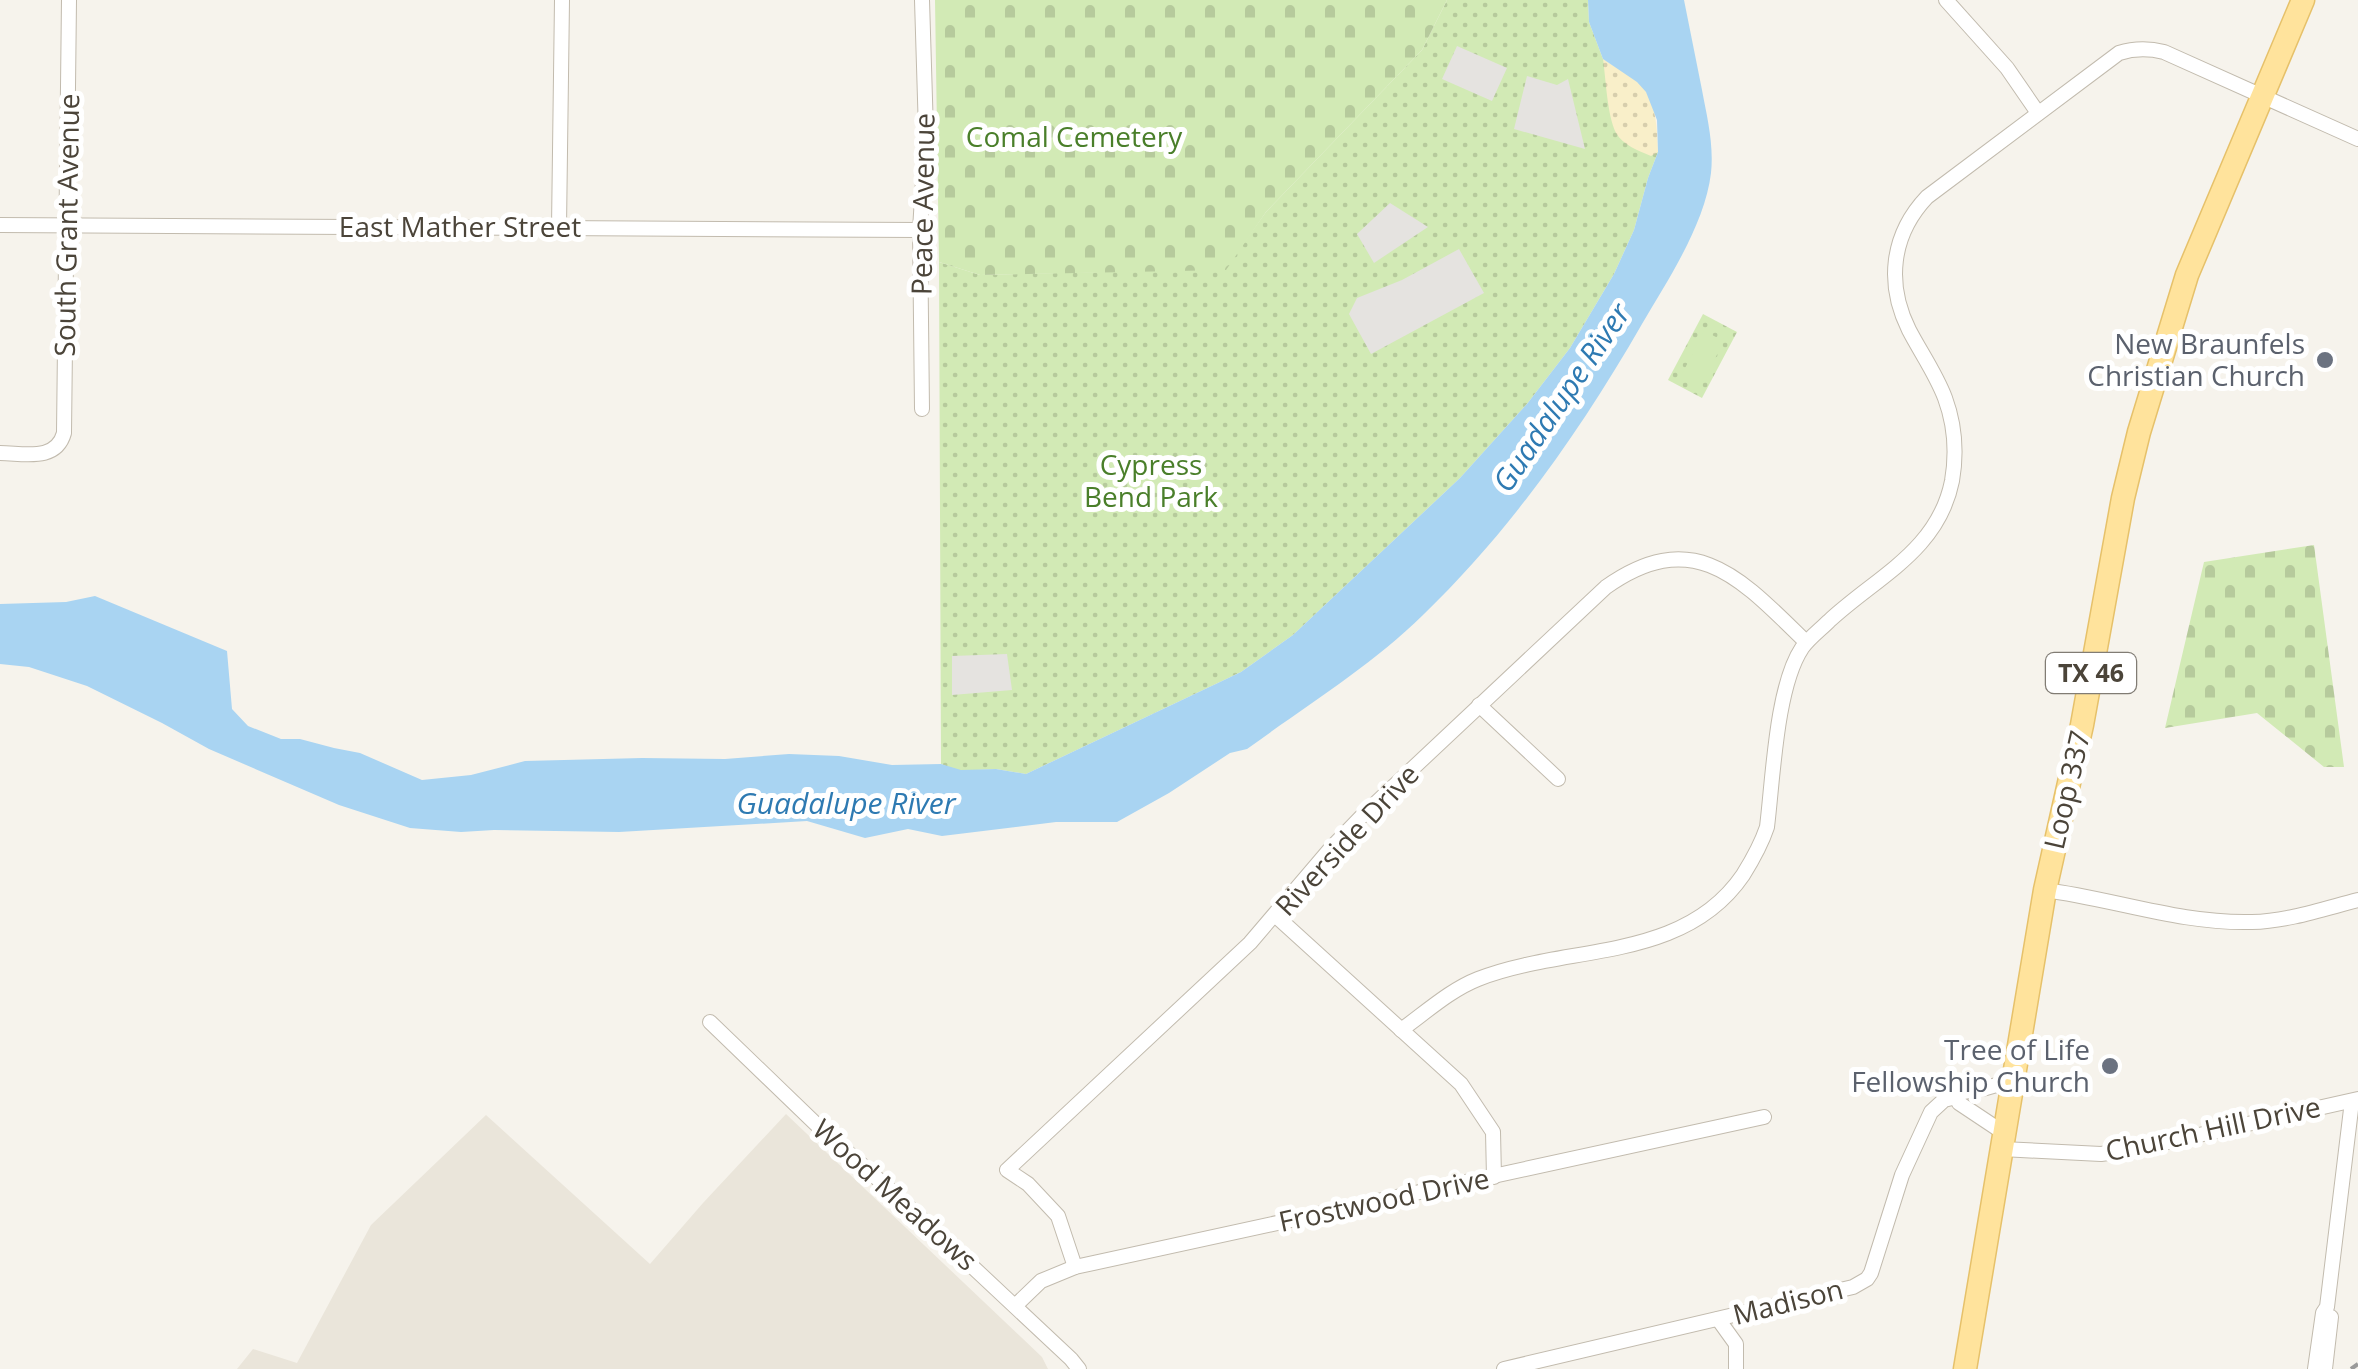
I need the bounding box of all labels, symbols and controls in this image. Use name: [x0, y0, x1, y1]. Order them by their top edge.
street label: South Grant Avenue: [45, 93, 87, 357]
street label: Peace Avenue: [901, 113, 943, 295]
park label: Comal Cemetery: [966, 117, 1183, 155]
street label: East Mather Street: [339, 207, 581, 245]
water label: Guadalupe River: [1482, 294, 1640, 499]
place label: New Braunfels Christian Church: [2087, 324, 2305, 394]
marker: New Braunfels Christian Church: [2314, 349, 2336, 371]
park label: Cypress Bend Park: [1084, 445, 1218, 515]
road number: TX 46: [2046, 653, 2136, 693]
street label: Loop 337: [2034, 727, 2098, 853]
street label: Riverside Drive: [1266, 755, 1427, 923]
water label: Guadalupe River: [736, 782, 957, 823]
place label: Tree of Life Fellowship Church: [1851, 1030, 2090, 1100]
marker: Tree of Life Fellowship Church: [2099, 1055, 2121, 1077]
street label: Church Hill Drive: [2102, 1087, 2324, 1169]
street label: Wood Meadows: [805, 1110, 986, 1278]
street label: Frostwood Drive: [1275, 1158, 1493, 1240]
street label: Madison: [1729, 1269, 1847, 1333]

